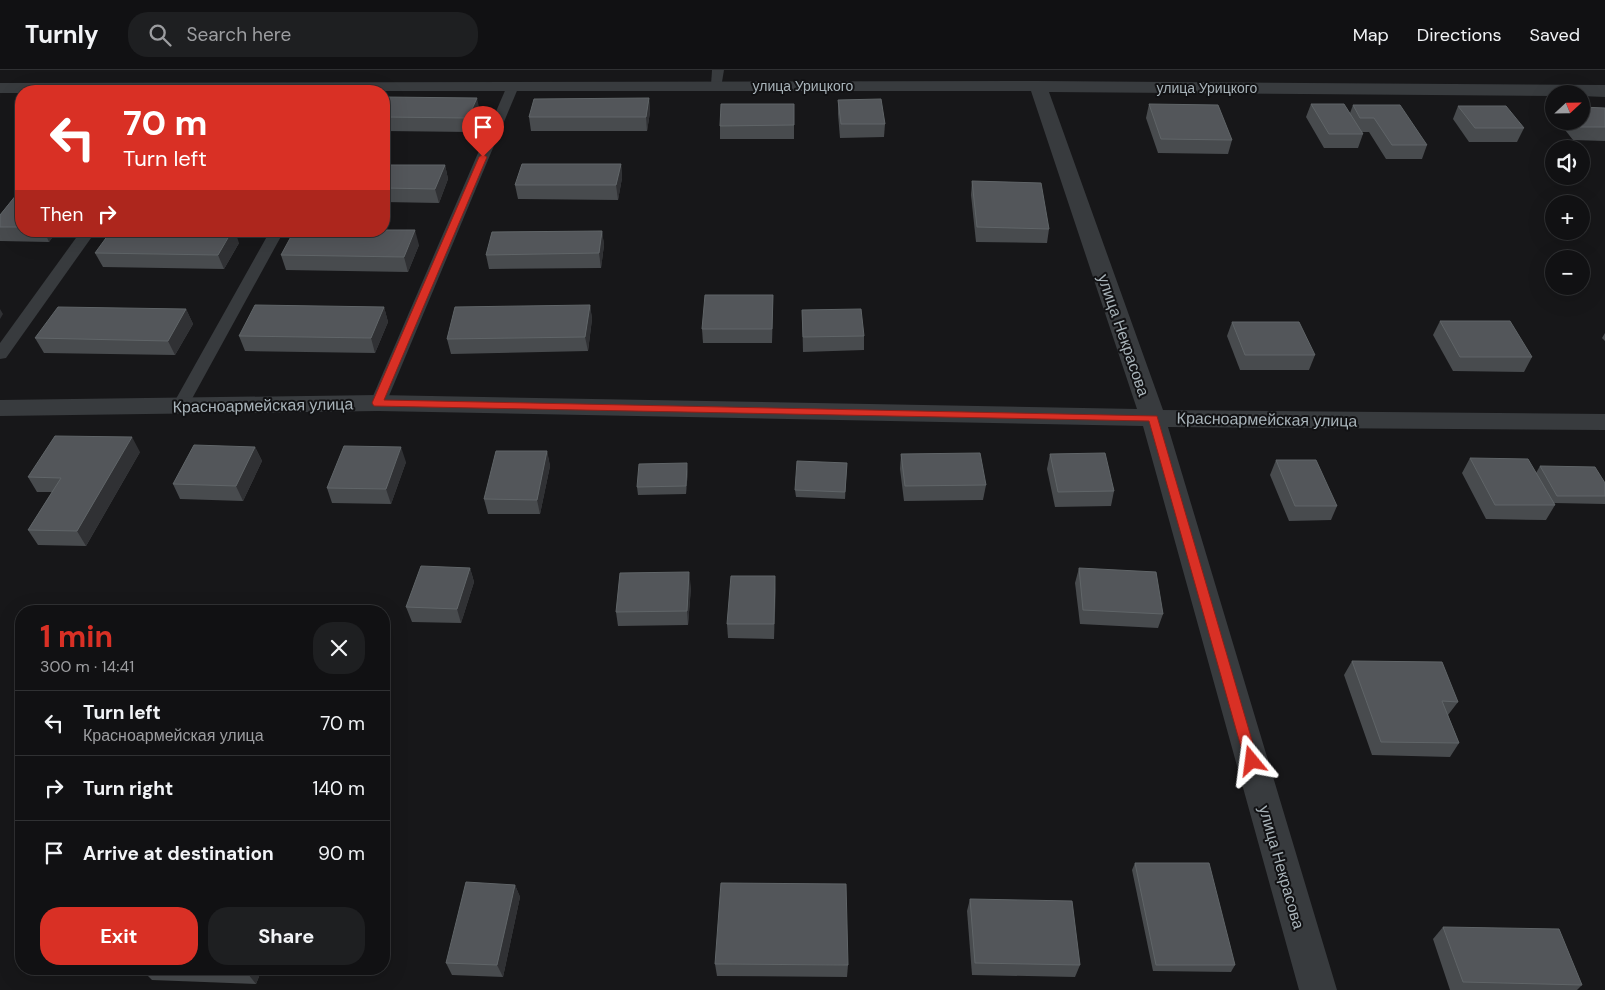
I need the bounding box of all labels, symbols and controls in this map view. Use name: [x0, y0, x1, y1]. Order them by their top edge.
search box: [128, 12, 478, 57]
text: Turnly: [25, 19, 98, 50]
icon: search: [146, 21, 174, 49]
text: Search here: [186, 22, 291, 47]
text: Map: [1353, 23, 1389, 47]
text: Directions: [1417, 23, 1502, 47]
text: Saved: [1530, 23, 1580, 47]
street label: улица Урицкого: [753, 77, 854, 95]
street label: улица Урицкого: [1157, 79, 1258, 97]
north arrow: [1545, 85, 1590, 130]
map controls: [1545, 85, 1590, 295]
text: 70 m: [123, 100, 207, 146]
icon: left: [40, 105, 105, 170]
pin: [462, 106, 504, 157]
icon: arrive: [469, 113, 497, 141]
button: sound: [1545, 140, 1590, 185]
text: Turn left: [123, 144, 207, 173]
button: +: [1545, 195, 1590, 240]
icon: right: [93, 200, 121, 228]
text: Then: [40, 202, 83, 227]
button: −: [1545, 250, 1590, 295]
street label: улица Некрасова: [1093, 271, 1154, 399]
street label: Красноармейская улица: [173, 393, 354, 418]
street label: Красноармейская улица: [1177, 407, 1358, 432]
text: 1 min: [40, 617, 113, 656]
button: close: [313, 622, 365, 674]
text: 300 m · 14:41: [40, 656, 134, 677]
text: Turn left: [83, 700, 161, 725]
icon: left: [40, 709, 68, 737]
text: 70 m: [320, 711, 365, 736]
text: Красноармейская улица: [83, 725, 264, 746]
position arrow: [1225, 734, 1277, 786]
icon: right: [40, 774, 68, 802]
text: Turn right: [83, 776, 173, 801]
text: 140 m: [313, 776, 365, 801]
street label: улица Некрасова: [1254, 803, 1309, 932]
icon: arrive: [40, 839, 68, 867]
text: Arrive at destination: [83, 841, 274, 866]
text: 90 m: [318, 841, 365, 866]
button: Exit: [40, 907, 198, 965]
button: Share: [208, 907, 365, 965]

